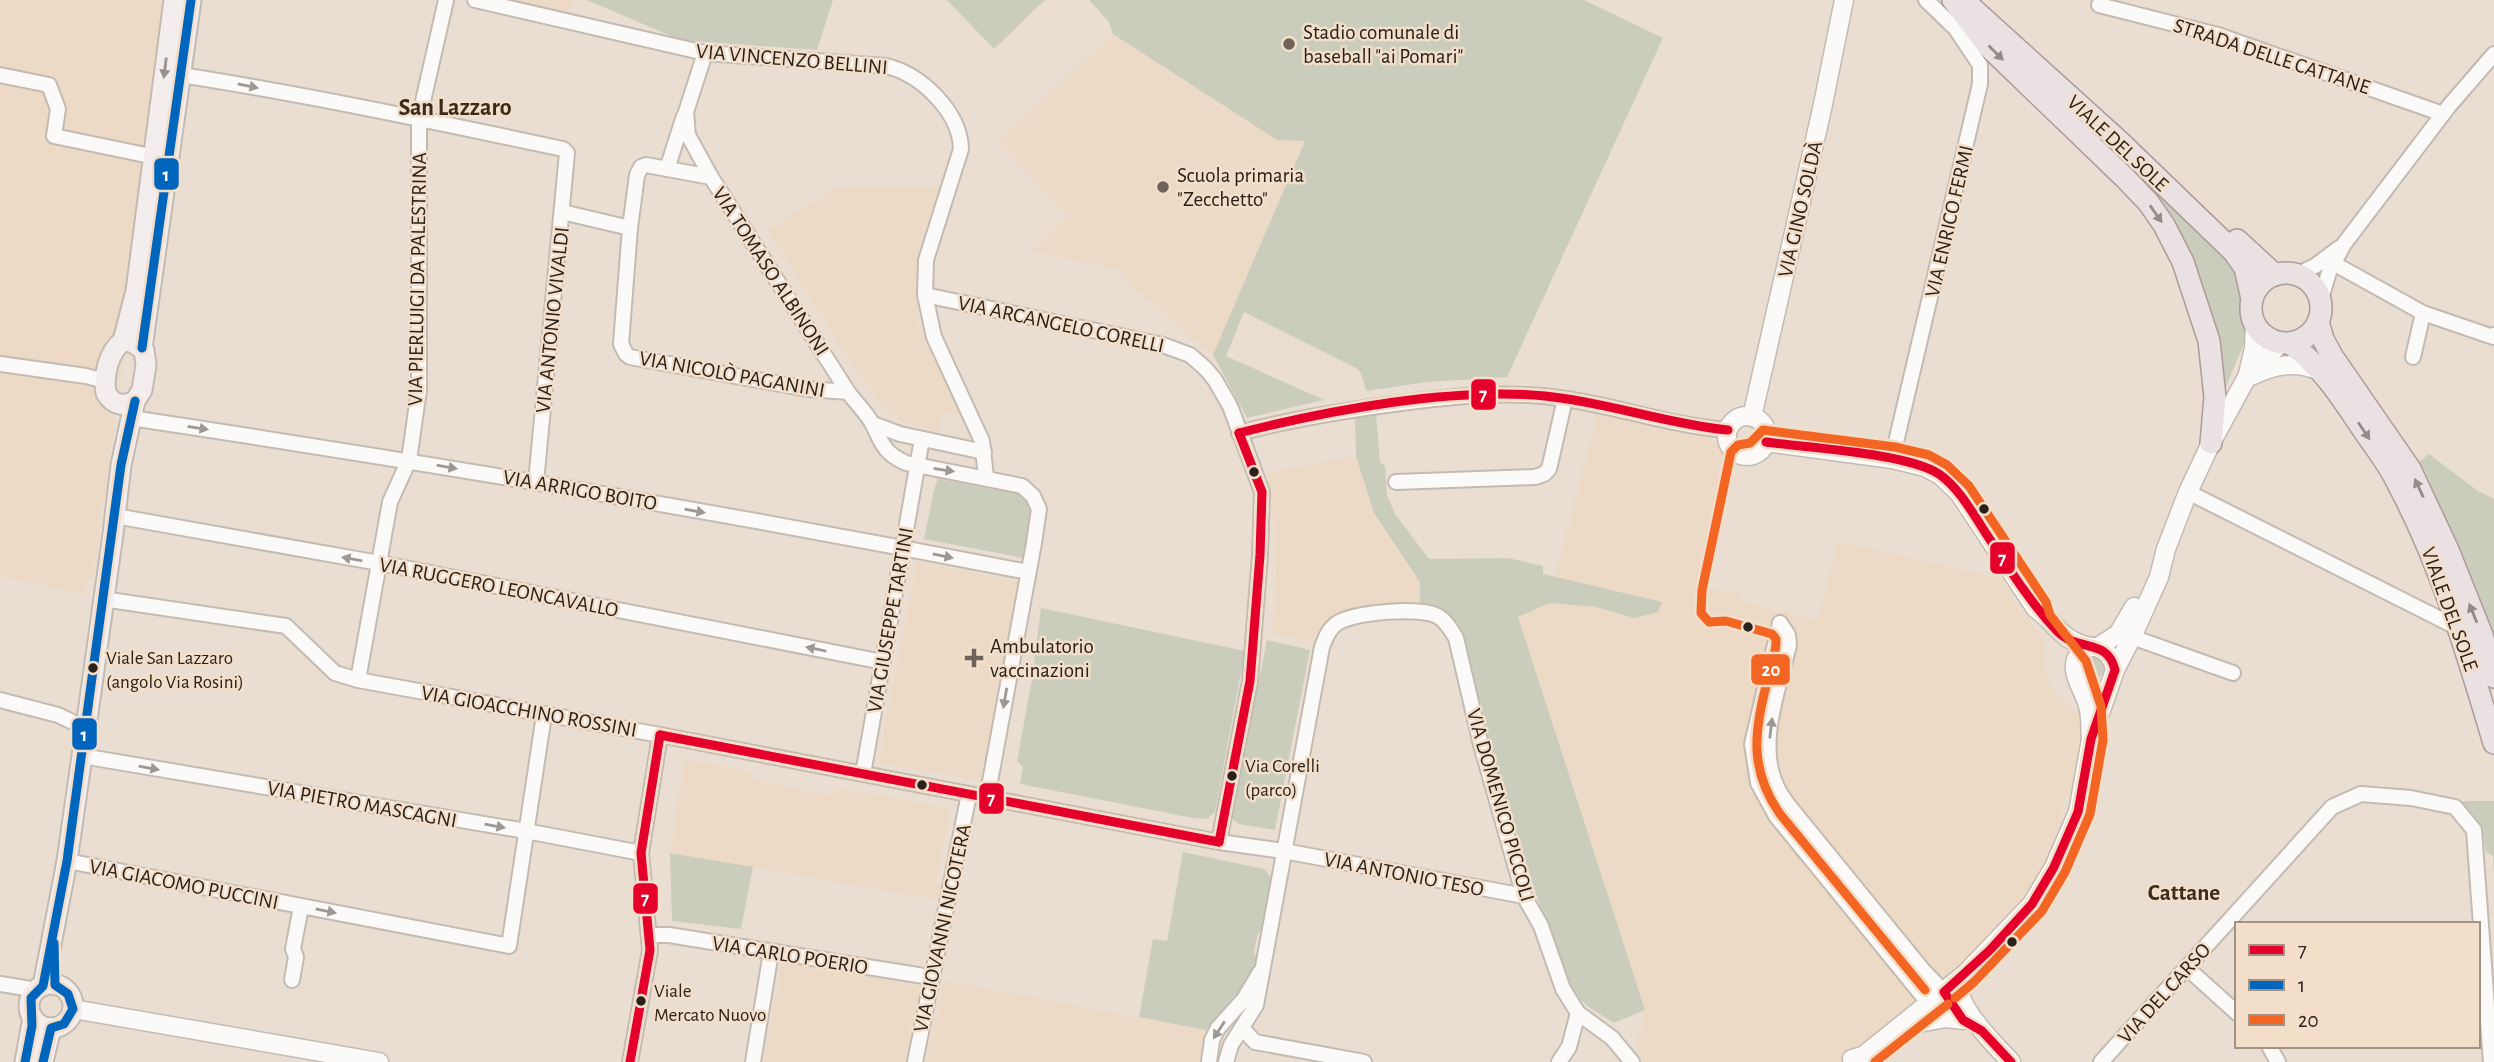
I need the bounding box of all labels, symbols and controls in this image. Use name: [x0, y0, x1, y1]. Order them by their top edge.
street label: STRADA DELLE CATTANE: [2171, 15, 2373, 98]
place label: Stadio comunale di baseball "ai Pomari": [1303, 22, 1463, 67]
marker: Stadio comunale di baseball "ai Pomari": [1281, 36, 1297, 52]
street label: VIA VINCENZO BELLINI: [695, 41, 889, 78]
one-way arrow: [1987, 45, 2004, 62]
one-way arrow: [160, 57, 171, 79]
one-way arrow: [237, 81, 259, 92]
street label: VIALE DEL SOLE: [2063, 91, 2172, 195]
district label: San Lazzaro: [398, 96, 512, 120]
street label: VIA GINO SOLDÀ: [1773, 138, 1826, 279]
street label: VIA ENRICO FERMI: [1922, 143, 1977, 299]
street label: VIA PIERLUIGI DA PALESTRINA: [405, 152, 430, 406]
line badge: 1: [153, 157, 180, 191]
place label: Scuola primaria "Zecchetto": [1177, 165, 1304, 210]
text: 1: [163, 166, 169, 185]
marker: Scuola primaria "Zecchetto": [1155, 179, 1171, 195]
street label: VIA TOMASO ALBINONI: [708, 183, 833, 359]
one-way arrow: [2149, 205, 2163, 223]
street label: VIA ANTONIO VIVALDI: [532, 226, 573, 414]
street label: VIA ARCANGELO CORELLI: [956, 292, 1166, 357]
street label: VIA NICOLÒ PAGANINI: [637, 346, 827, 401]
line badge: 7: [1470, 378, 1497, 411]
text: 7: [1479, 386, 1487, 405]
one-way arrow: [2357, 422, 2371, 440]
one-way arrow: [187, 423, 209, 434]
one-way arrow: [436, 461, 458, 472]
one-way arrow: [933, 465, 955, 476]
unlabelled marker: [1247, 465, 1261, 479]
street label: VIA ARRIGO BOITO: [501, 467, 659, 514]
one-way arrow: [2414, 478, 2425, 498]
unlabelled marker: [1977, 502, 1991, 516]
one-way arrow: [685, 506, 707, 517]
street label: VIA GIUSEPPE TARTINI: [864, 526, 917, 714]
line badge: 7: [1989, 541, 2016, 575]
street label: VIALE DEL SOLE: [2417, 545, 2482, 674]
one-way arrow: [932, 550, 954, 561]
text: 7: [1998, 550, 2006, 569]
one-way arrow: [341, 553, 363, 564]
street label: VIA RUGGERO LEONCAVALLO: [378, 554, 620, 621]
one-way arrow: [2468, 602, 2479, 623]
unlabelled marker: [1741, 620, 1755, 634]
place label: Ambulatorio vaccinazioni: [990, 636, 1094, 681]
one-way arrow: [805, 643, 827, 654]
marker: Ambulatorio vaccinazioni: [964, 648, 984, 668]
place label: Viale San Lazzaro (angolo Via Rosini): [106, 649, 244, 692]
line badge: 20: [1750, 653, 1791, 686]
marker: Viale San Lazzaro (angolo Via Rosini): [86, 661, 100, 675]
text: 20: [1762, 661, 1781, 680]
street label: VIA GIOACCHINO ROSSINI: [419, 682, 638, 741]
one-way arrow: [999, 687, 1010, 709]
street label: VIA DOMENICO PICCOLI: [1463, 706, 1538, 904]
line badge: 1: [71, 717, 98, 751]
one-way arrow: [1765, 717, 1776, 739]
text: 1: [81, 726, 87, 745]
place label: Via Corelli (parco): [1245, 757, 1320, 800]
one-way arrow: [139, 763, 161, 774]
marker: Via Corelli (parco): [1225, 769, 1239, 783]
street label: VIA PIETRO MASCAGNI: [265, 777, 458, 832]
unlabelled marker: [915, 778, 929, 792]
line badge: 7: [978, 782, 1005, 815]
text: 7: [987, 790, 995, 809]
one-way arrow: [484, 821, 506, 832]
street label: VIA GIOVANNI NICOTERA: [910, 822, 975, 1034]
street label: VIA ANTONIO TESO: [1322, 849, 1485, 900]
street label: VIA GIACOMO PUCCINI: [88, 856, 280, 913]
line badge: 7: [632, 882, 659, 915]
district label: Cattane: [2148, 882, 2220, 905]
text: 7: [641, 890, 649, 909]
one-way arrow: [315, 906, 337, 917]
legend: [2235, 922, 2480, 1048]
street label: VIA CARLO POERIO: [711, 933, 869, 978]
unlabelled marker: [2005, 935, 2019, 949]
street label: VIA DEL CARSO: [2114, 939, 2215, 1048]
text: 7: [2298, 940, 2307, 961]
text: 1: [2298, 975, 2305, 996]
place label: Viale Mercato Nuovo: [654, 982, 766, 1025]
marker: Viale Mercato Nuovo: [634, 994, 648, 1008]
text: 20: [2298, 1010, 2319, 1031]
one-way arrow: [1213, 1020, 1226, 1040]

